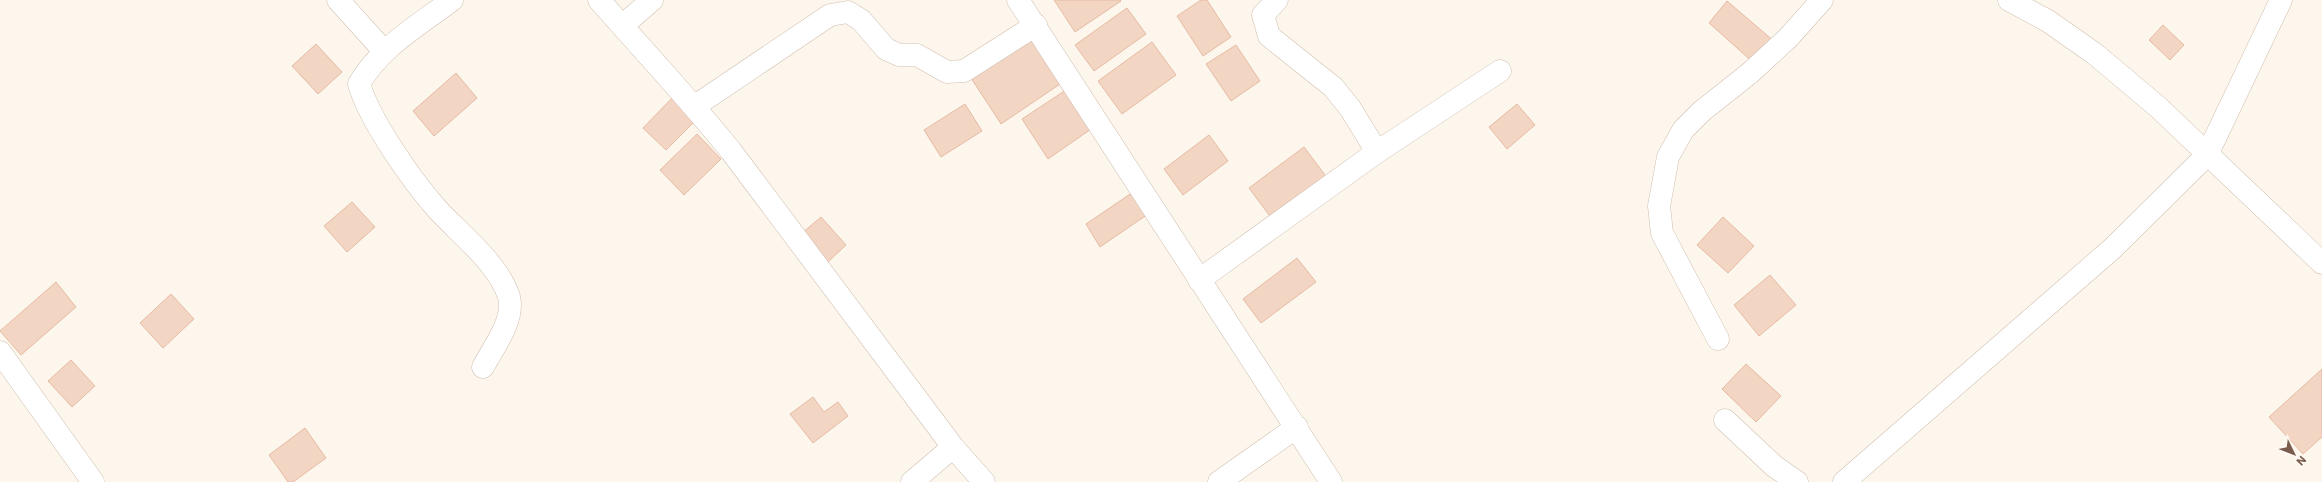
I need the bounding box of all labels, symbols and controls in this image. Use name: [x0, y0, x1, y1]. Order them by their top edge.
north arrow: [2274, 434, 2314, 474]
text: N: [2294, 454, 2309, 469]

